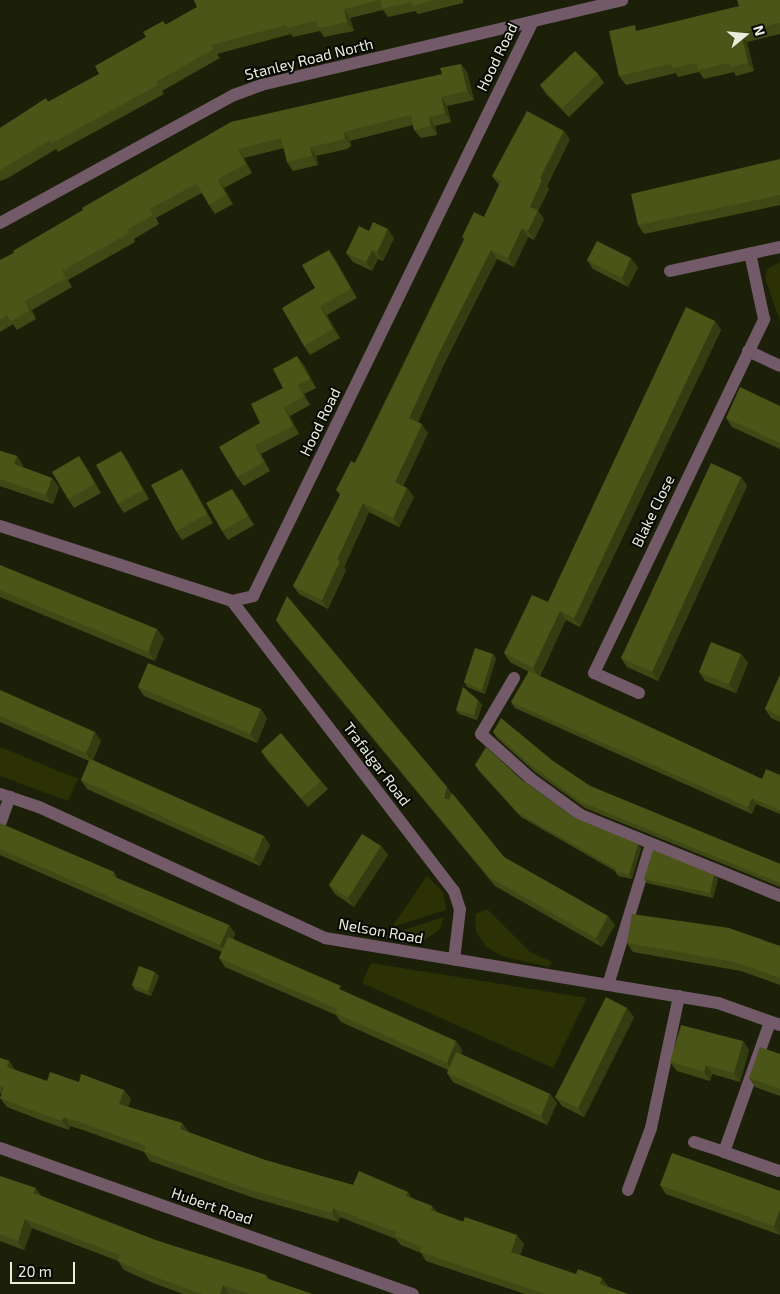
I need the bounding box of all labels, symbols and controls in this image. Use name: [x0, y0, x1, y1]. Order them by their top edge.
north arrow: [720, 10, 770, 60]
street label: Hood Road: [473, 20, 521, 94]
text: N: [750, 23, 769, 38]
street label: Stanley Road North: [243, 34, 375, 84]
street label: Hood Road: [296, 385, 344, 459]
street label: Blake Close: [628, 472, 678, 550]
street label: Trafalgar Road: [340, 718, 414, 810]
street label: Nelson Road: [337, 915, 425, 947]
street label: Hubert Road: [169, 1184, 255, 1228]
scale bar: [12, 1252, 78, 1284]
text: 20 m: [18, 1262, 52, 1280]

